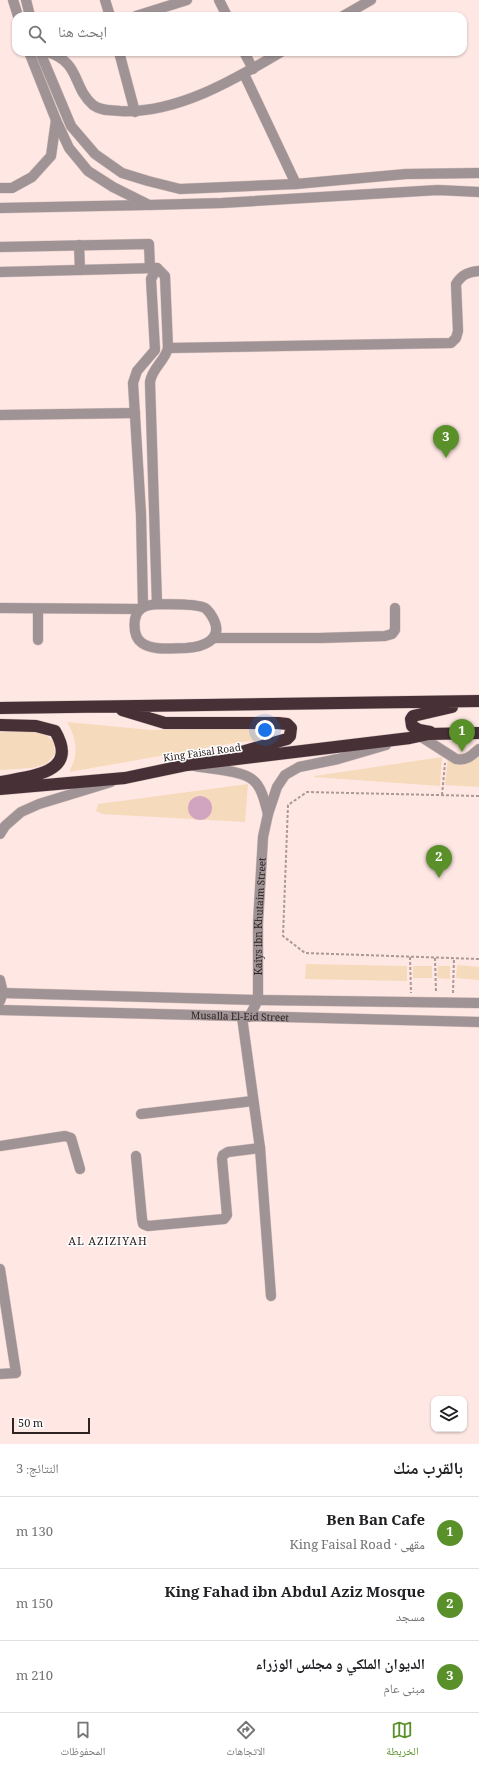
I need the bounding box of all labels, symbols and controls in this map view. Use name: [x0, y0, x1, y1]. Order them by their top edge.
search box: [12, 12, 467, 56]
text: ابحث هنا: [58, 21, 107, 47]
icon: search: [26, 23, 48, 45]
pin: 3: [433, 425, 459, 458]
pin: 1: [449, 719, 475, 752]
your location: [255, 720, 275, 740]
street label: King Faisal Road: [162, 740, 242, 767]
pin: 2: [426, 845, 452, 878]
street label: Kaiys ibn Khutaim Street: [251, 856, 272, 975]
street label: Musalla El-Eid Street: [191, 1008, 290, 1027]
district label: AL AZIZIYAH: [68, 1233, 148, 1252]
map controls: [431, 1396, 467, 1432]
button: layers: [431, 1396, 467, 1432]
text: 50 m: [18, 1415, 43, 1434]
scale bar: [12, 1416, 90, 1435]
text: بالقرب منك: [393, 1456, 463, 1485]
text: النتائج: 3: [16, 1459, 59, 1481]
text: Ben Ban Cafe: [326, 1509, 425, 1535]
text: 130 m: [16, 1522, 53, 1544]
text: 1: [446, 1522, 454, 1544]
text: مقهى · King Faisal Road: [290, 1535, 425, 1557]
text: King Fahad ibn Abdul Aziz Mosque: [165, 1581, 425, 1607]
text: 150 m: [16, 1594, 53, 1616]
text: 2: [446, 1594, 454, 1616]
text: مسجد: [396, 1607, 425, 1629]
text: الديوان الملكي و مجلس الوزراء: [256, 1653, 425, 1679]
text: 210 m: [16, 1666, 53, 1688]
text: 3: [446, 1666, 454, 1688]
text: مبنى عام: [383, 1679, 425, 1701]
tab: المحفوظات: [60, 1719, 105, 1762]
tab: الاتجاهات: [226, 1719, 265, 1762]
tab: الخريطة: [386, 1719, 419, 1762]

